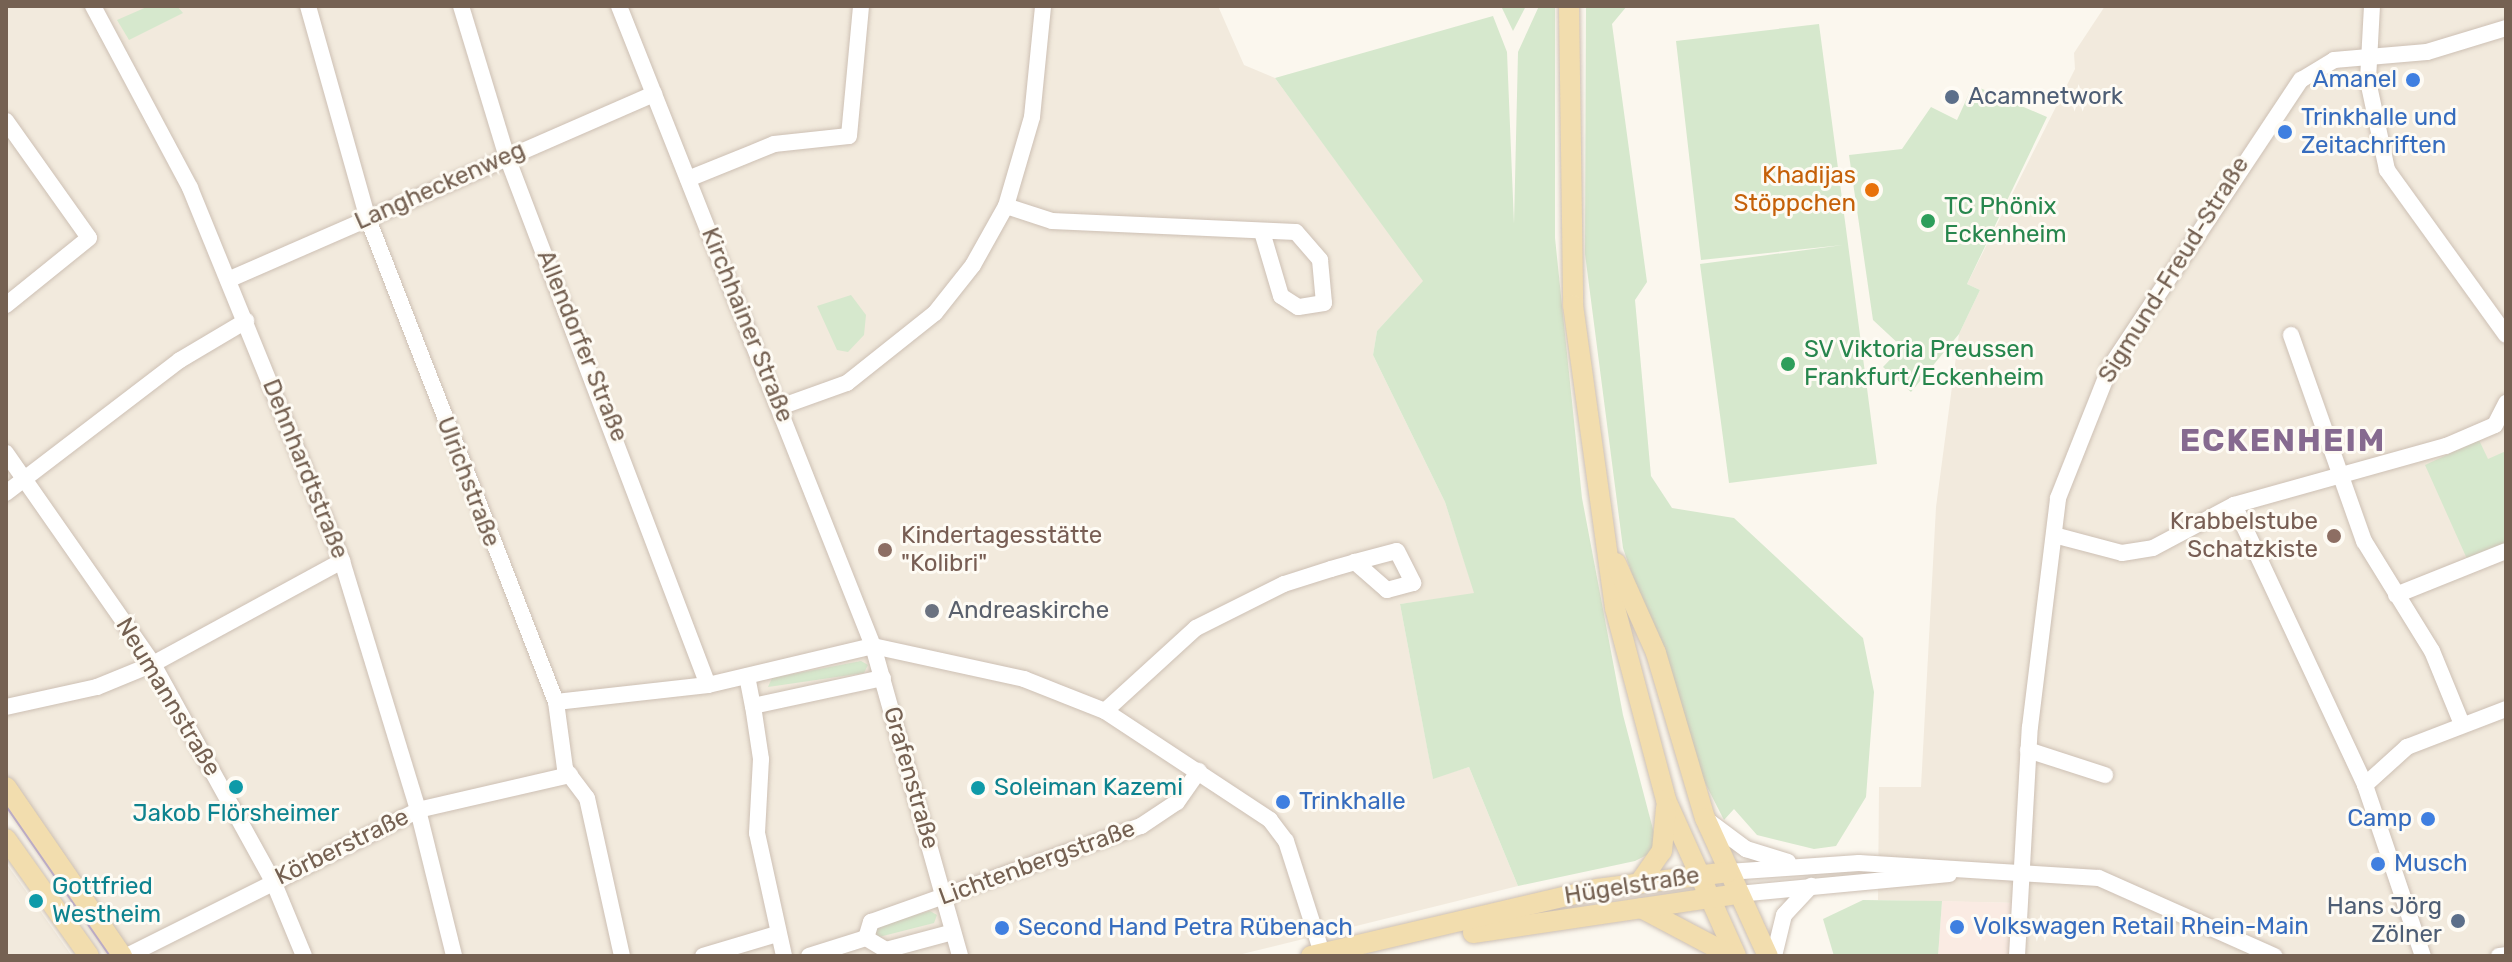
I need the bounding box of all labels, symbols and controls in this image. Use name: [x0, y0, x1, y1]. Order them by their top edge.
place label: Amanel: [2313, 66, 2397, 94]
marker: Amanel: [2404, 71, 2422, 89]
place label: Acamnetwork: [1968, 83, 2123, 111]
marker: Acamnetwork: [1943, 88, 1961, 106]
place label: Trinkhalle und Zeitachriften: [2301, 104, 2457, 160]
marker: Trinkhalle und Zeitachriften: [2276, 123, 2294, 141]
street label: Langheckenweg: [350, 136, 530, 236]
street label: Sigmund-Freud-Straße: [2093, 152, 2255, 388]
place label: Khadijas Stöppchen: [1733, 162, 1856, 218]
marker: Khadijas Stöppchen: [1863, 181, 1881, 199]
place label: TC Phönix Eckenheim: [1944, 193, 2067, 249]
marker: TC Phönix Eckenheim: [1919, 212, 1937, 230]
street label: Kirchhainer Straße: [695, 223, 799, 427]
street label: Allendorfer Straße: [530, 246, 634, 446]
place label: SV Viktoria Preussen Frankfurt/Eckenheim: [1804, 336, 2044, 392]
marker: SV Viktoria Preussen Frankfurt/Eckenheim: [1779, 355, 1797, 373]
street label: Dehnhardtstraße: [256, 375, 354, 563]
street label: Ulrichstraße: [430, 413, 506, 551]
district label: ECKENHEIM: [2180, 421, 2386, 459]
place label: Krabbelstube Schatzkiste: [2170, 508, 2318, 564]
place label: Kindertagesstätte "Kolibri": [901, 522, 1102, 578]
marker: Krabbelstube Schatzkiste: [2325, 527, 2343, 545]
marker: Kindertagesstätte "Kolibri": [876, 541, 894, 559]
place label: Andreaskirche: [948, 597, 1109, 625]
marker: Andreaskirche: [923, 602, 941, 620]
street label: Neumannstraße: [109, 613, 227, 781]
street label: Grafenstraße: [877, 704, 945, 852]
place label: Soleiman Kazemi: [994, 774, 1183, 802]
marker: Jakob Flörsheimer: [227, 778, 245, 796]
marker: Soleiman Kazemi: [969, 779, 987, 797]
place label: Trinkhalle: [1299, 788, 1406, 816]
marker: Trinkhalle: [1274, 793, 1292, 811]
place label: Jakob Flörsheimer: [133, 800, 339, 828]
street label: Körberstraße: [271, 802, 413, 892]
place label: Camp: [2347, 805, 2412, 833]
marker: Camp: [2419, 810, 2437, 828]
street label: Lichtenbergstraße: [935, 814, 1139, 912]
place label: Musch: [2394, 850, 2468, 878]
marker: Musch: [2369, 855, 2387, 873]
street label: Hügelstraße: [1562, 861, 1702, 911]
place label: Gottfried Westheim: [52, 873, 161, 929]
marker: Gottfried Westheim: [27, 892, 45, 910]
place label: Hans Jörg Zölner: [2327, 893, 2442, 949]
marker: Hans Jörg Zölner: [2449, 912, 2467, 930]
place label: Volkswagen Retail Rhein-Main: [1973, 913, 2309, 941]
place label: Second Hand Petra Rübenach: [1018, 914, 1353, 942]
marker: Volkswagen Retail Rhein-Main: [1948, 918, 1966, 936]
marker: Second Hand Petra Rübenach: [993, 919, 1011, 937]

